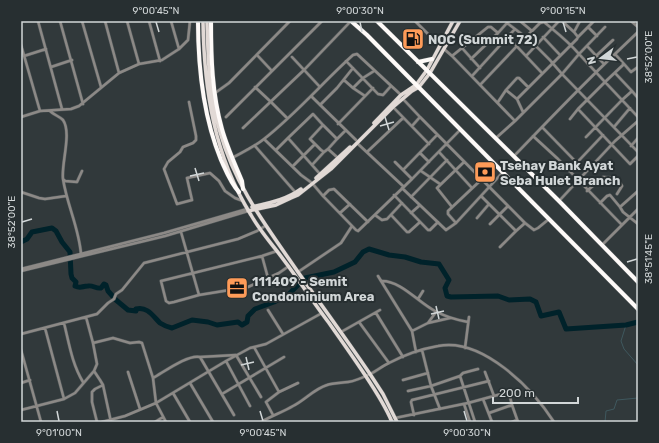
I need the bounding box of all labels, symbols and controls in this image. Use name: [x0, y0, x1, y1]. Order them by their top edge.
text: 9°00'45"N: [132, 5, 180, 17]
text: 9°00'30"N: [336, 5, 384, 17]
text: 9°00'15"N: [540, 5, 586, 17]
fuel station icon: NOC (Summit 72): [400, 26, 426, 52]
text: 38°52'00"E: [643, 31, 655, 83]
place label: NOC (Summit 72): [428, 32, 537, 47]
north arrow: [581, 38, 621, 78]
text: N: [584, 55, 599, 66]
place label: Tsehay Bank Ayat Seba Hulet Branch: [500, 158, 620, 188]
bank icon: Tsehay Bank Ayat Seba Hulet Branch: [472, 159, 498, 185]
text: 38°52'00"E: [6, 196, 18, 248]
text: 38°51'45"E: [643, 234, 655, 284]
place label: 111409 - Semit Condominium Area: [252, 274, 375, 304]
office icon: 111409 - Semit Condominium Area: [224, 275, 250, 301]
scale bar: [493, 379, 578, 405]
text: 200 m: [499, 386, 535, 400]
text: 9°01'00"N: [36, 427, 82, 439]
text: 9°00'45"N: [239, 427, 287, 439]
text: 9°00'30"N: [443, 427, 491, 439]

